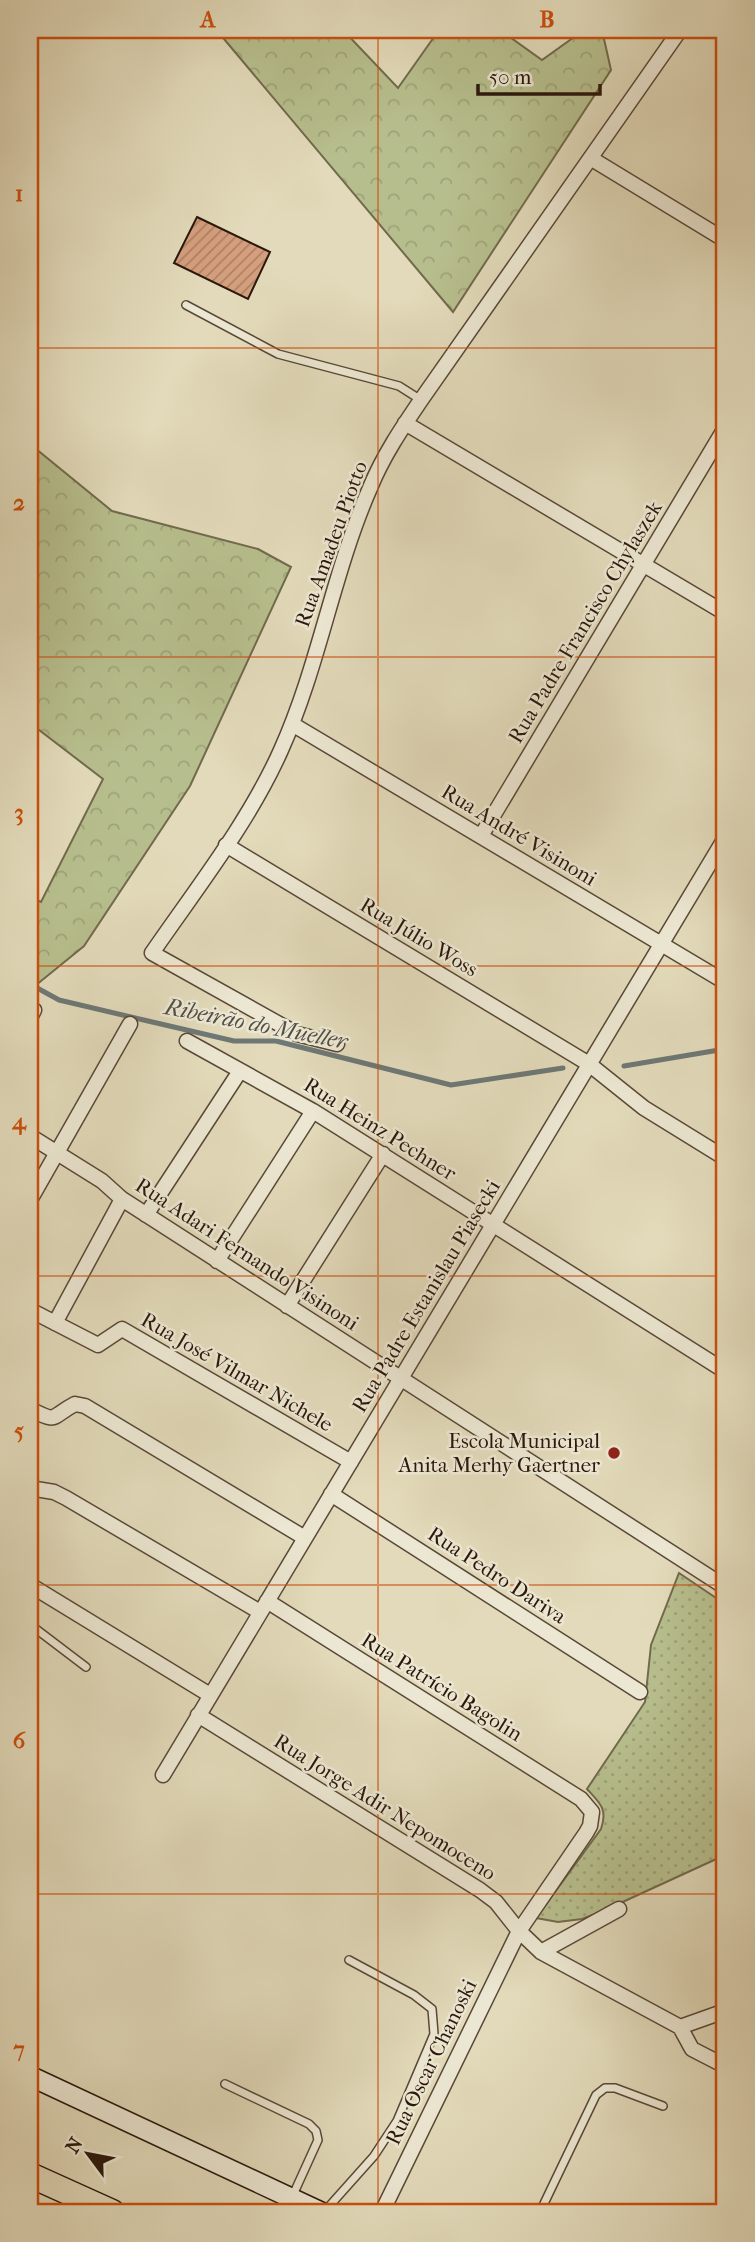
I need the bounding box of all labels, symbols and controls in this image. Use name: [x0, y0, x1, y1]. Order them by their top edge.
text: A: [199, 6, 217, 33]
text: B: [540, 6, 555, 33]
scale bar: [478, 52, 601, 96]
text: 50 m: [489, 65, 532, 89]
text: 1: [15, 180, 23, 207]
street label: Rua Amadeu Piotto: [290, 458, 372, 630]
text: 2: [13, 489, 25, 516]
street label: Rua Padre Francisco Chylaszek: [503, 497, 667, 747]
street label: Rua André Visinoni: [437, 779, 601, 891]
text: 3: [14, 799, 24, 826]
street label: Rua Júlio Woss: [356, 893, 482, 982]
water label: Ribeirão do Mueller: [161, 993, 351, 1055]
street label: Rua Heinz Pechner: [299, 1072, 461, 1186]
text: 4: [11, 1108, 27, 1135]
street label: Rua Adari Fernando Visinoni: [131, 1173, 363, 1335]
street label: Rua Padre Estanislau Piasecki: [347, 1175, 505, 1417]
street label: Rua José Vilmar Nichele: [137, 1307, 337, 1437]
text: 5: [14, 1417, 24, 1444]
place label: Escola Municipal Anita Merhy Gaertner: [398, 1429, 600, 1477]
marker: Escola Municipal Anita Merhy Gaertner: [606, 1445, 622, 1461]
street label: Rua Pedro Dariva: [424, 1521, 571, 1629]
street label: Rua Patrício Bagolin: [357, 1628, 527, 1746]
text: 6: [13, 1727, 26, 1754]
street label: Rua Jorge Adir Nepomoceno: [270, 1729, 500, 1885]
street label: Rua Oscar Chanoski: [381, 1975, 481, 2149]
text: 7: [12, 2036, 25, 2063]
north arrow: [52, 2120, 122, 2190]
text: N: [61, 2133, 88, 2157]

